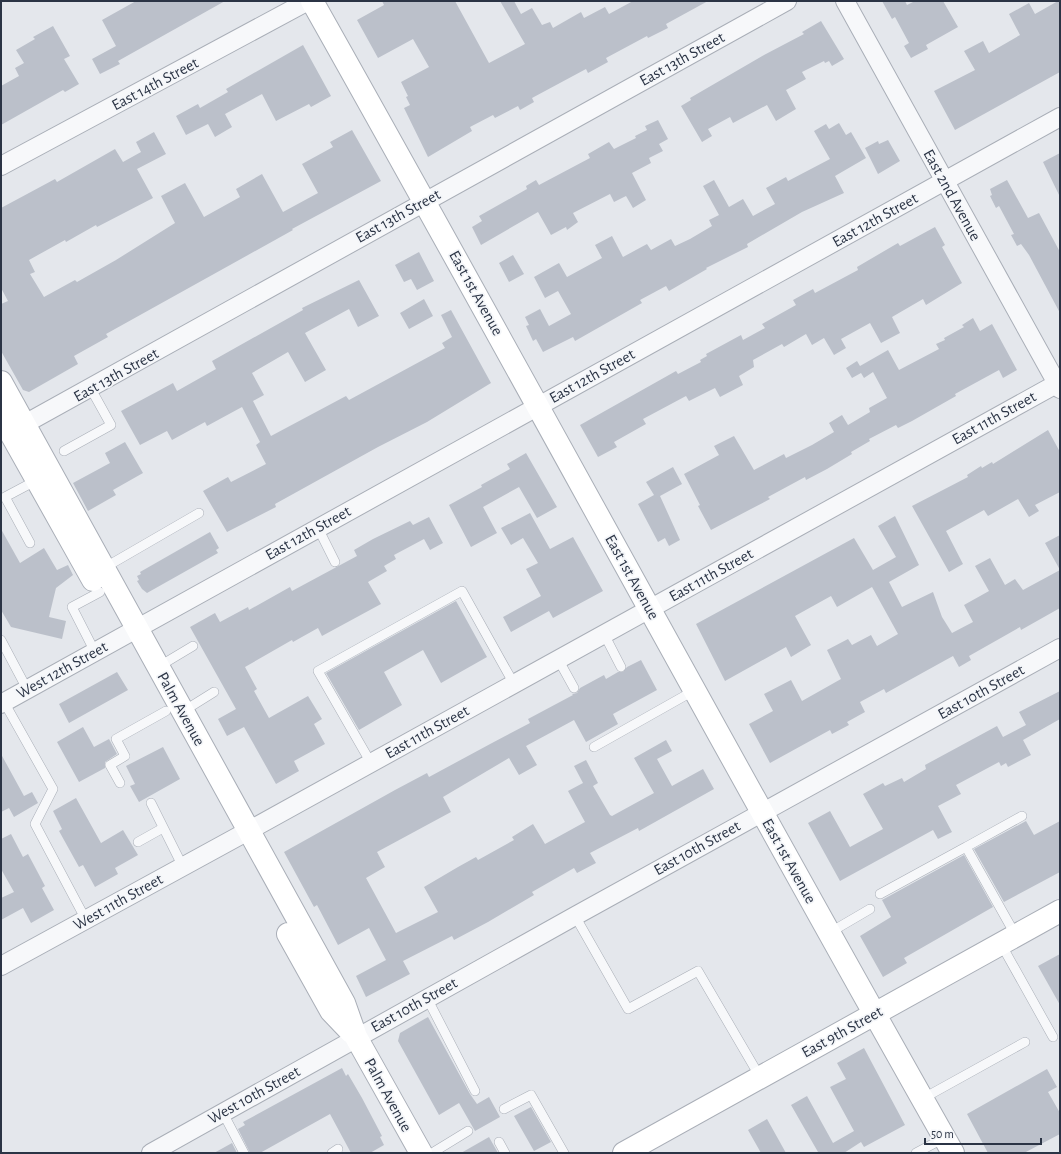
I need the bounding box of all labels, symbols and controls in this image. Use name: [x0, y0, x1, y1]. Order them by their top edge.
street label: East 13th Street: [637, 29, 727, 89]
street label: East 14th Street: [109, 55, 201, 113]
street label: East 2nd Avenue: [920, 147, 984, 243]
street label: East 13th Street: [353, 186, 443, 246]
street label: East 12th Street: [830, 190, 920, 250]
street label: East 1st Avenue: [446, 248, 506, 338]
street label: East 13th Street: [71, 345, 161, 405]
street label: East 12th Street: [547, 346, 637, 406]
street label: East 11th Street: [949, 388, 1039, 448]
street label: East 12th Street: [263, 503, 353, 563]
street label: East 1st Avenue: [602, 532, 662, 622]
street label: East 11th Street: [666, 545, 756, 605]
street label: West 12th Street: [14, 638, 110, 702]
street label: East 10th Street: [935, 662, 1027, 722]
street label: Palm Avenue: [154, 670, 208, 748]
street label: East 11th Street: [382, 702, 472, 762]
street label: East 1st Avenue: [759, 816, 819, 906]
street label: East 10th Street: [651, 818, 743, 878]
street label: West 11th Street: [71, 871, 165, 933]
street label: East 10th Street: [368, 975, 460, 1035]
street label: East 9th Street: [799, 1003, 885, 1061]
street label: Palm Avenue: [361, 1056, 415, 1134]
street label: West 10th Street: [205, 1063, 303, 1127]
scale bar: [925, 1120, 1041, 1146]
text: 50 m: [931, 1128, 954, 1140]

